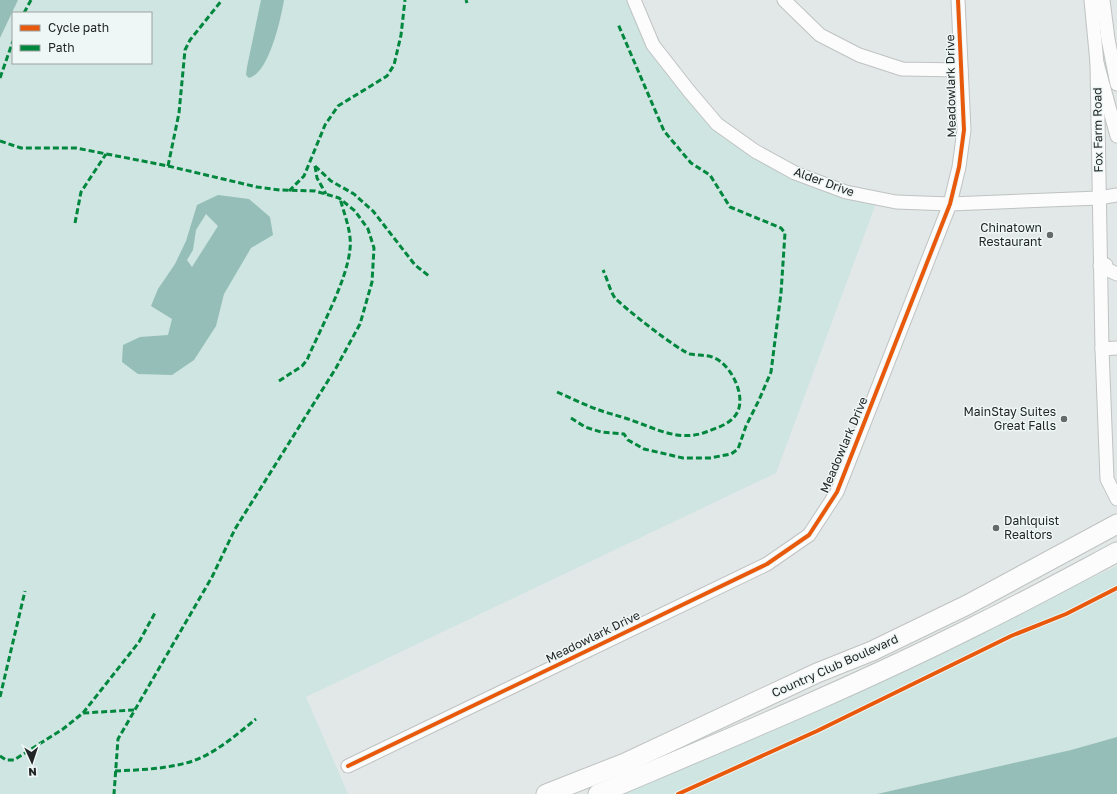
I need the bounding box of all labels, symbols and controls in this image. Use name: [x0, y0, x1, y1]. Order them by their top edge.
legend: [12, 12, 152, 64]
text: Cycle path: [48, 20, 109, 35]
street label: Meadowlark Drive: [942, 34, 959, 138]
text: Path: [48, 40, 75, 55]
street label: Fox Farm Road: [1089, 87, 1106, 173]
street label: Alder Drive: [792, 164, 857, 199]
place label: Chinatown Restaurant: [978, 220, 1042, 249]
marker: Chinatown Restaurant: [1045, 230, 1055, 240]
street label: Meadowlark Drive: [817, 394, 871, 495]
place label: MainStay Suites Great Falls: [964, 404, 1056, 433]
marker: MainStay Suites Great Falls: [1059, 414, 1069, 424]
place label: Dahlquist Realtors: [1004, 513, 1059, 542]
marker: Dahlquist Realtors: [991, 523, 1001, 533]
street label: Meadowlark Drive: [543, 607, 642, 666]
street label: Country Club Boulevard: [769, 631, 900, 700]
north arrow: [12, 742, 52, 782]
text: N: [28, 766, 37, 779]

